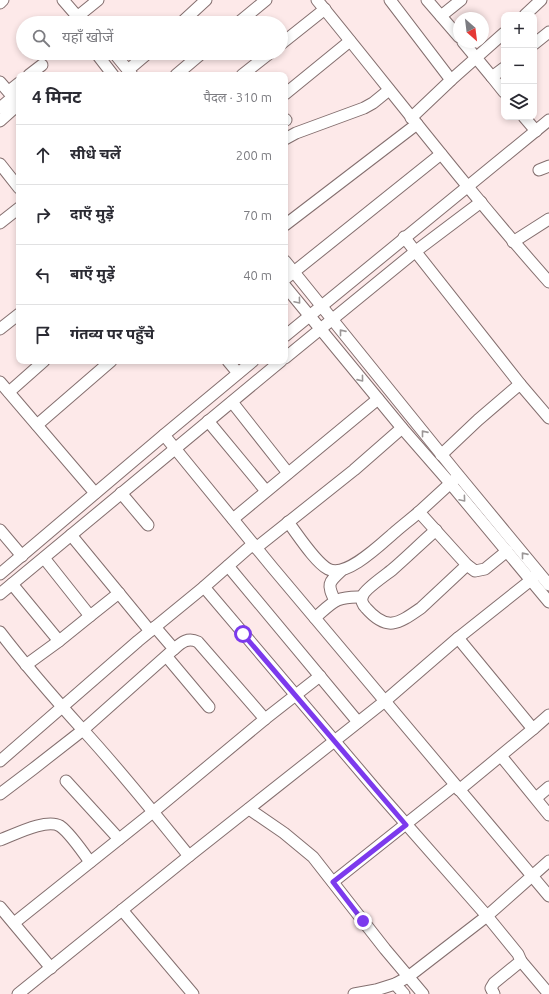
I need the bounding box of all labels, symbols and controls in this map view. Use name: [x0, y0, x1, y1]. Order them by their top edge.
north arrow: [453, 12, 489, 48]
map controls: [501, 12, 537, 120]
button: +: [501, 12, 537, 48]
search box: [16, 16, 288, 60]
icon: search: [30, 27, 52, 49]
text: यहाँ खोजें: [62, 28, 113, 45]
button: −: [501, 48, 537, 84]
button: layers: [501, 84, 537, 120]
text: 4 मिनट: [32, 87, 81, 106]
text: पैदल · 310 m: [204, 90, 272, 104]
icon: ahead: [32, 144, 54, 166]
text: सीधे चलें: [70, 145, 121, 162]
text: 200 m: [236, 148, 272, 162]
icon: right: [32, 204, 54, 226]
text: दाएँ मुड़ें: [70, 205, 114, 222]
text: 70 m: [243, 208, 272, 222]
icon: left: [32, 264, 54, 286]
text: बाएँ मुड़ें: [70, 265, 115, 282]
text: 40 m: [243, 268, 272, 282]
one-way arrow: [293, 296, 300, 303]
icon: arrive: [32, 324, 54, 346]
text: गंतव्य पर पहुँचे: [70, 325, 154, 342]
one-way arrow: [339, 329, 346, 336]
one-way arrow: [356, 374, 363, 381]
one-way arrow: [421, 430, 428, 438]
one-way arrow: [459, 494, 466, 502]
one-way arrow: [522, 552, 529, 559]
route start: [234, 625, 252, 643]
route end: [354, 912, 372, 930]

